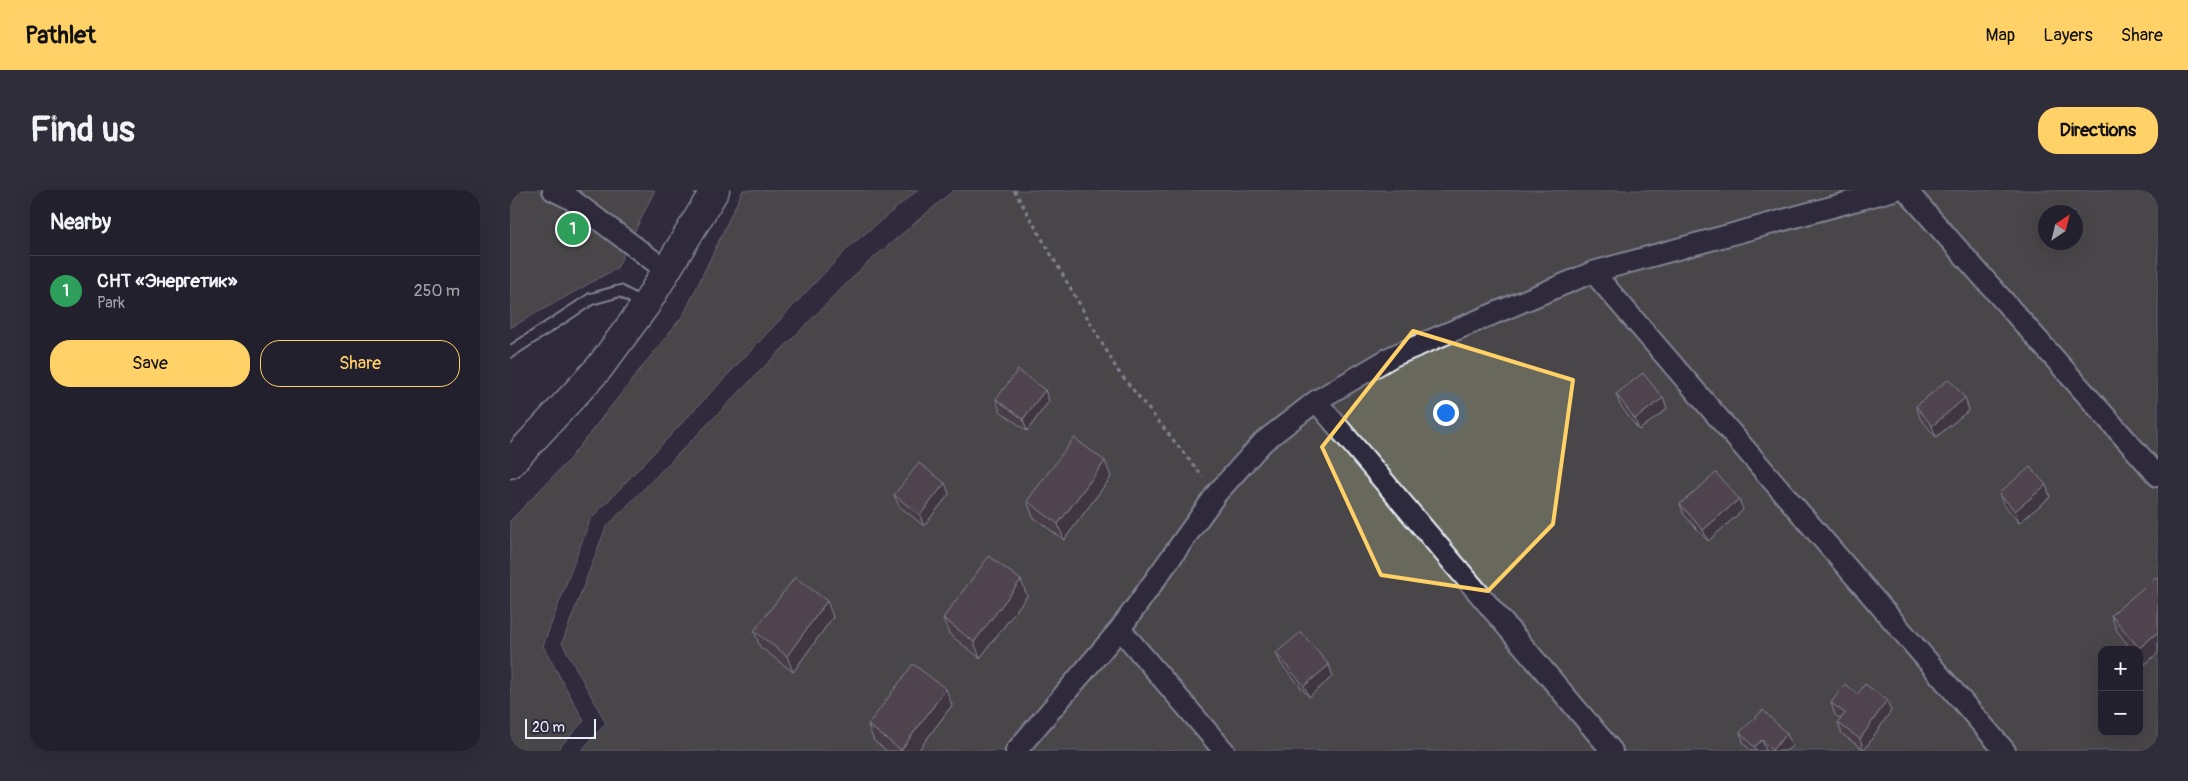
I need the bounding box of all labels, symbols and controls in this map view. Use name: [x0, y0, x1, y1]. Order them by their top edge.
text: Pathlet: [25, 21, 96, 50]
text: Map: [1986, 24, 2015, 47]
text: Layers: [2043, 24, 2093, 47]
text: Share: [2121, 24, 2163, 47]
button: Directions: [2038, 107, 2158, 154]
text: Find us: [30, 108, 135, 152]
north arrow: [2038, 205, 2083, 250]
text: Nearby: [50, 209, 111, 236]
pin: 1: [557, 210, 589, 248]
text: СНТ «Энергетик»: [97, 269, 237, 293]
text: 1: [63, 281, 69, 301]
text: 250 m: [414, 281, 460, 301]
text: Park: [97, 293, 125, 313]
button: Save: [50, 340, 250, 387]
button: Share: [260, 340, 460, 387]
your location: [1433, 400, 1459, 426]
map controls: [2098, 646, 2143, 736]
button: +: [2098, 646, 2143, 691]
button: −: [2098, 691, 2143, 736]
scale bar: [525, 716, 596, 739]
text: 20 m: [532, 719, 565, 736]

